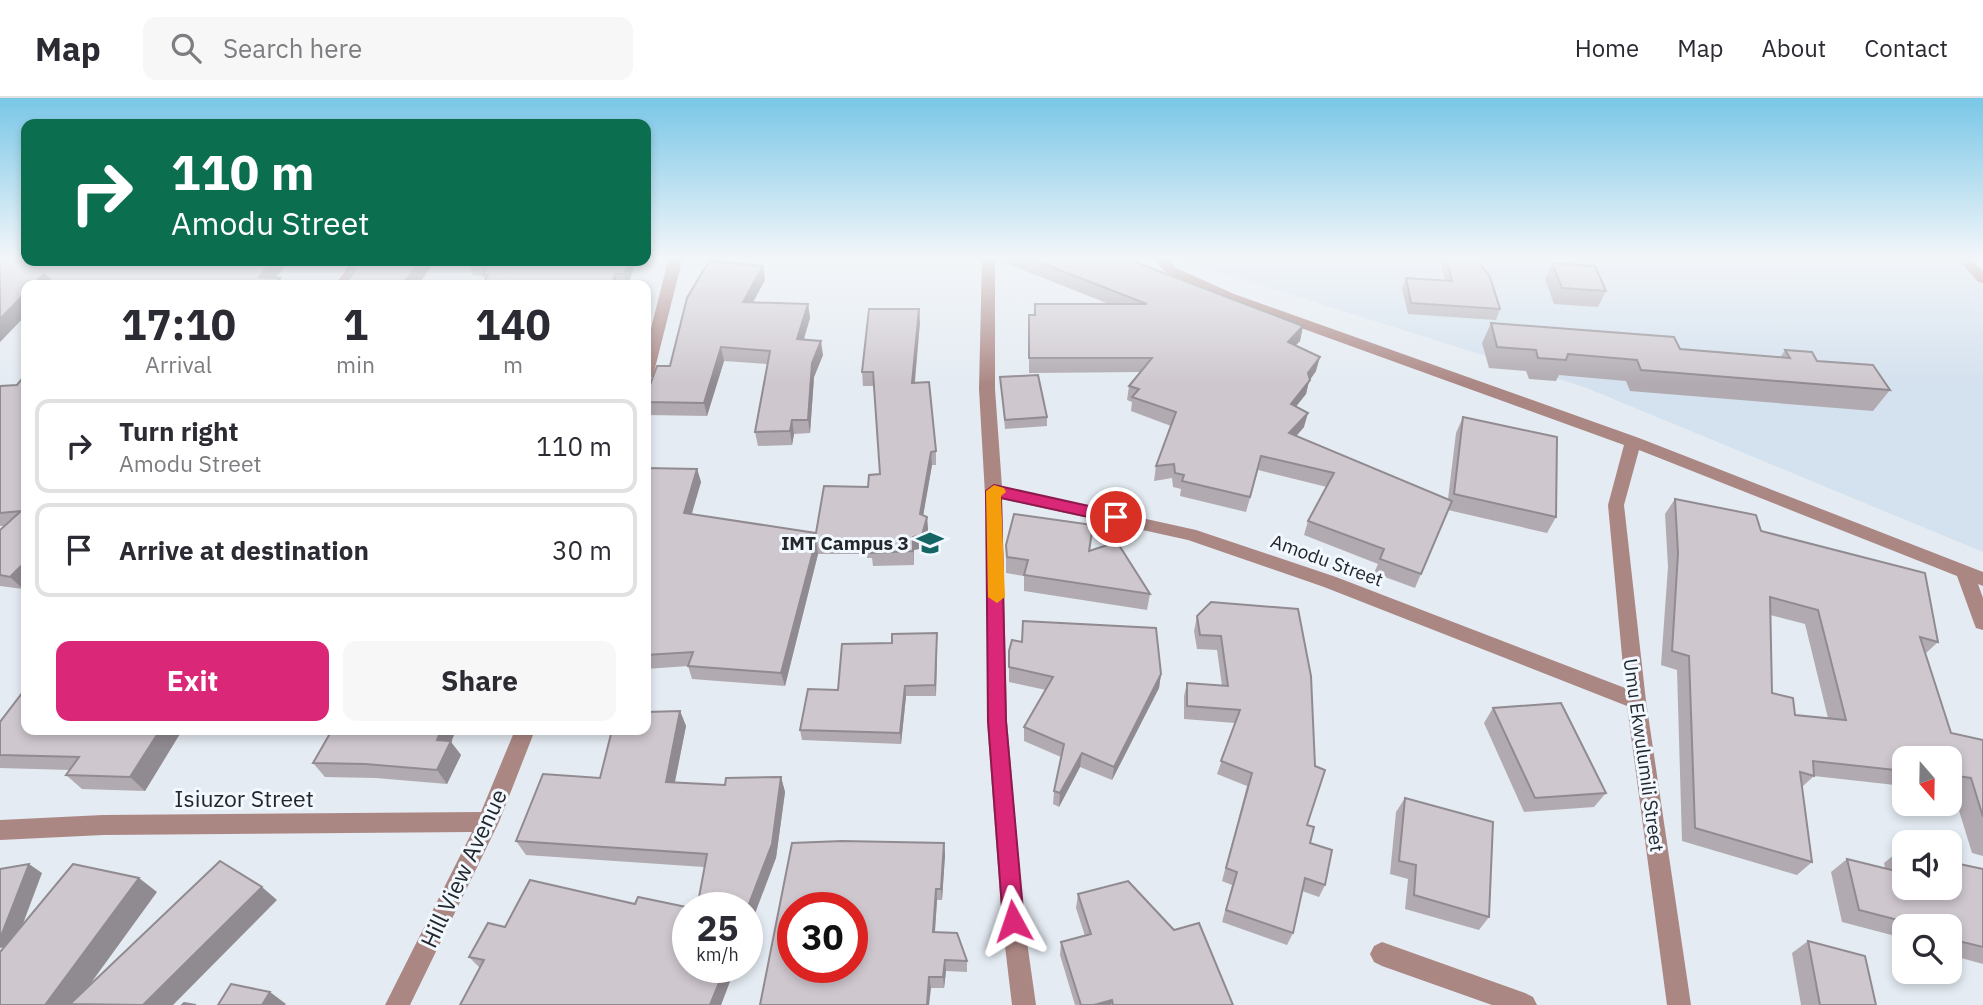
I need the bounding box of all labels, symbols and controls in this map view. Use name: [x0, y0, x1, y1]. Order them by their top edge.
search box: [143, 17, 633, 80]
text: Map: [35, 27, 101, 70]
icon: search: [167, 29, 205, 67]
text: Search here: [223, 31, 362, 65]
text: Home: [1575, 32, 1639, 64]
text: Map: [1677, 32, 1723, 64]
text: About: [1761, 32, 1826, 64]
text: Contact: [1864, 32, 1948, 64]
text: 110 m: [171, 140, 315, 203]
icon: right: [56, 147, 147, 238]
text: Amodu Street: [171, 202, 369, 244]
text: 17:10: [121, 297, 236, 352]
text: 1: [343, 297, 368, 352]
text: 140: [475, 297, 551, 352]
text: Arrival: [145, 349, 212, 379]
text: min: [336, 349, 375, 379]
text: m: [503, 349, 523, 379]
text: Turn right: [119, 414, 238, 448]
icon: right: [60, 427, 98, 465]
text: 110 m: [536, 429, 612, 463]
text: Amodu Street: [119, 448, 262, 478]
pin: [1086, 487, 1146, 547]
icon: arrive: [1097, 498, 1135, 536]
school or university icon: IMT Campus 3: [915, 528, 945, 558]
street label: Amodu Street: [1268, 529, 1386, 591]
icon: arrive: [60, 531, 98, 569]
place label: IMT Campus 3: [781, 531, 909, 555]
text: Arrive at destination: [119, 533, 369, 567]
text: 30 m: [552, 533, 612, 567]
button: Exit: [56, 641, 329, 721]
button: Share: [343, 641, 616, 721]
street label: Umu Ekwulumili Street: [1619, 657, 1669, 853]
north arrow: [1892, 746, 1962, 816]
map controls: [1892, 746, 1962, 984]
street label: Isiuzor Street: [174, 783, 314, 813]
street label: Hill View Avenue: [413, 784, 513, 952]
button: sound: [1892, 830, 1962, 900]
position arrow: [976, 884, 1050, 958]
speed limit sign: 30: [777, 892, 868, 983]
text: 25: [696, 905, 739, 951]
button: search: [1892, 914, 1962, 984]
text: km/h: [696, 943, 739, 966]

